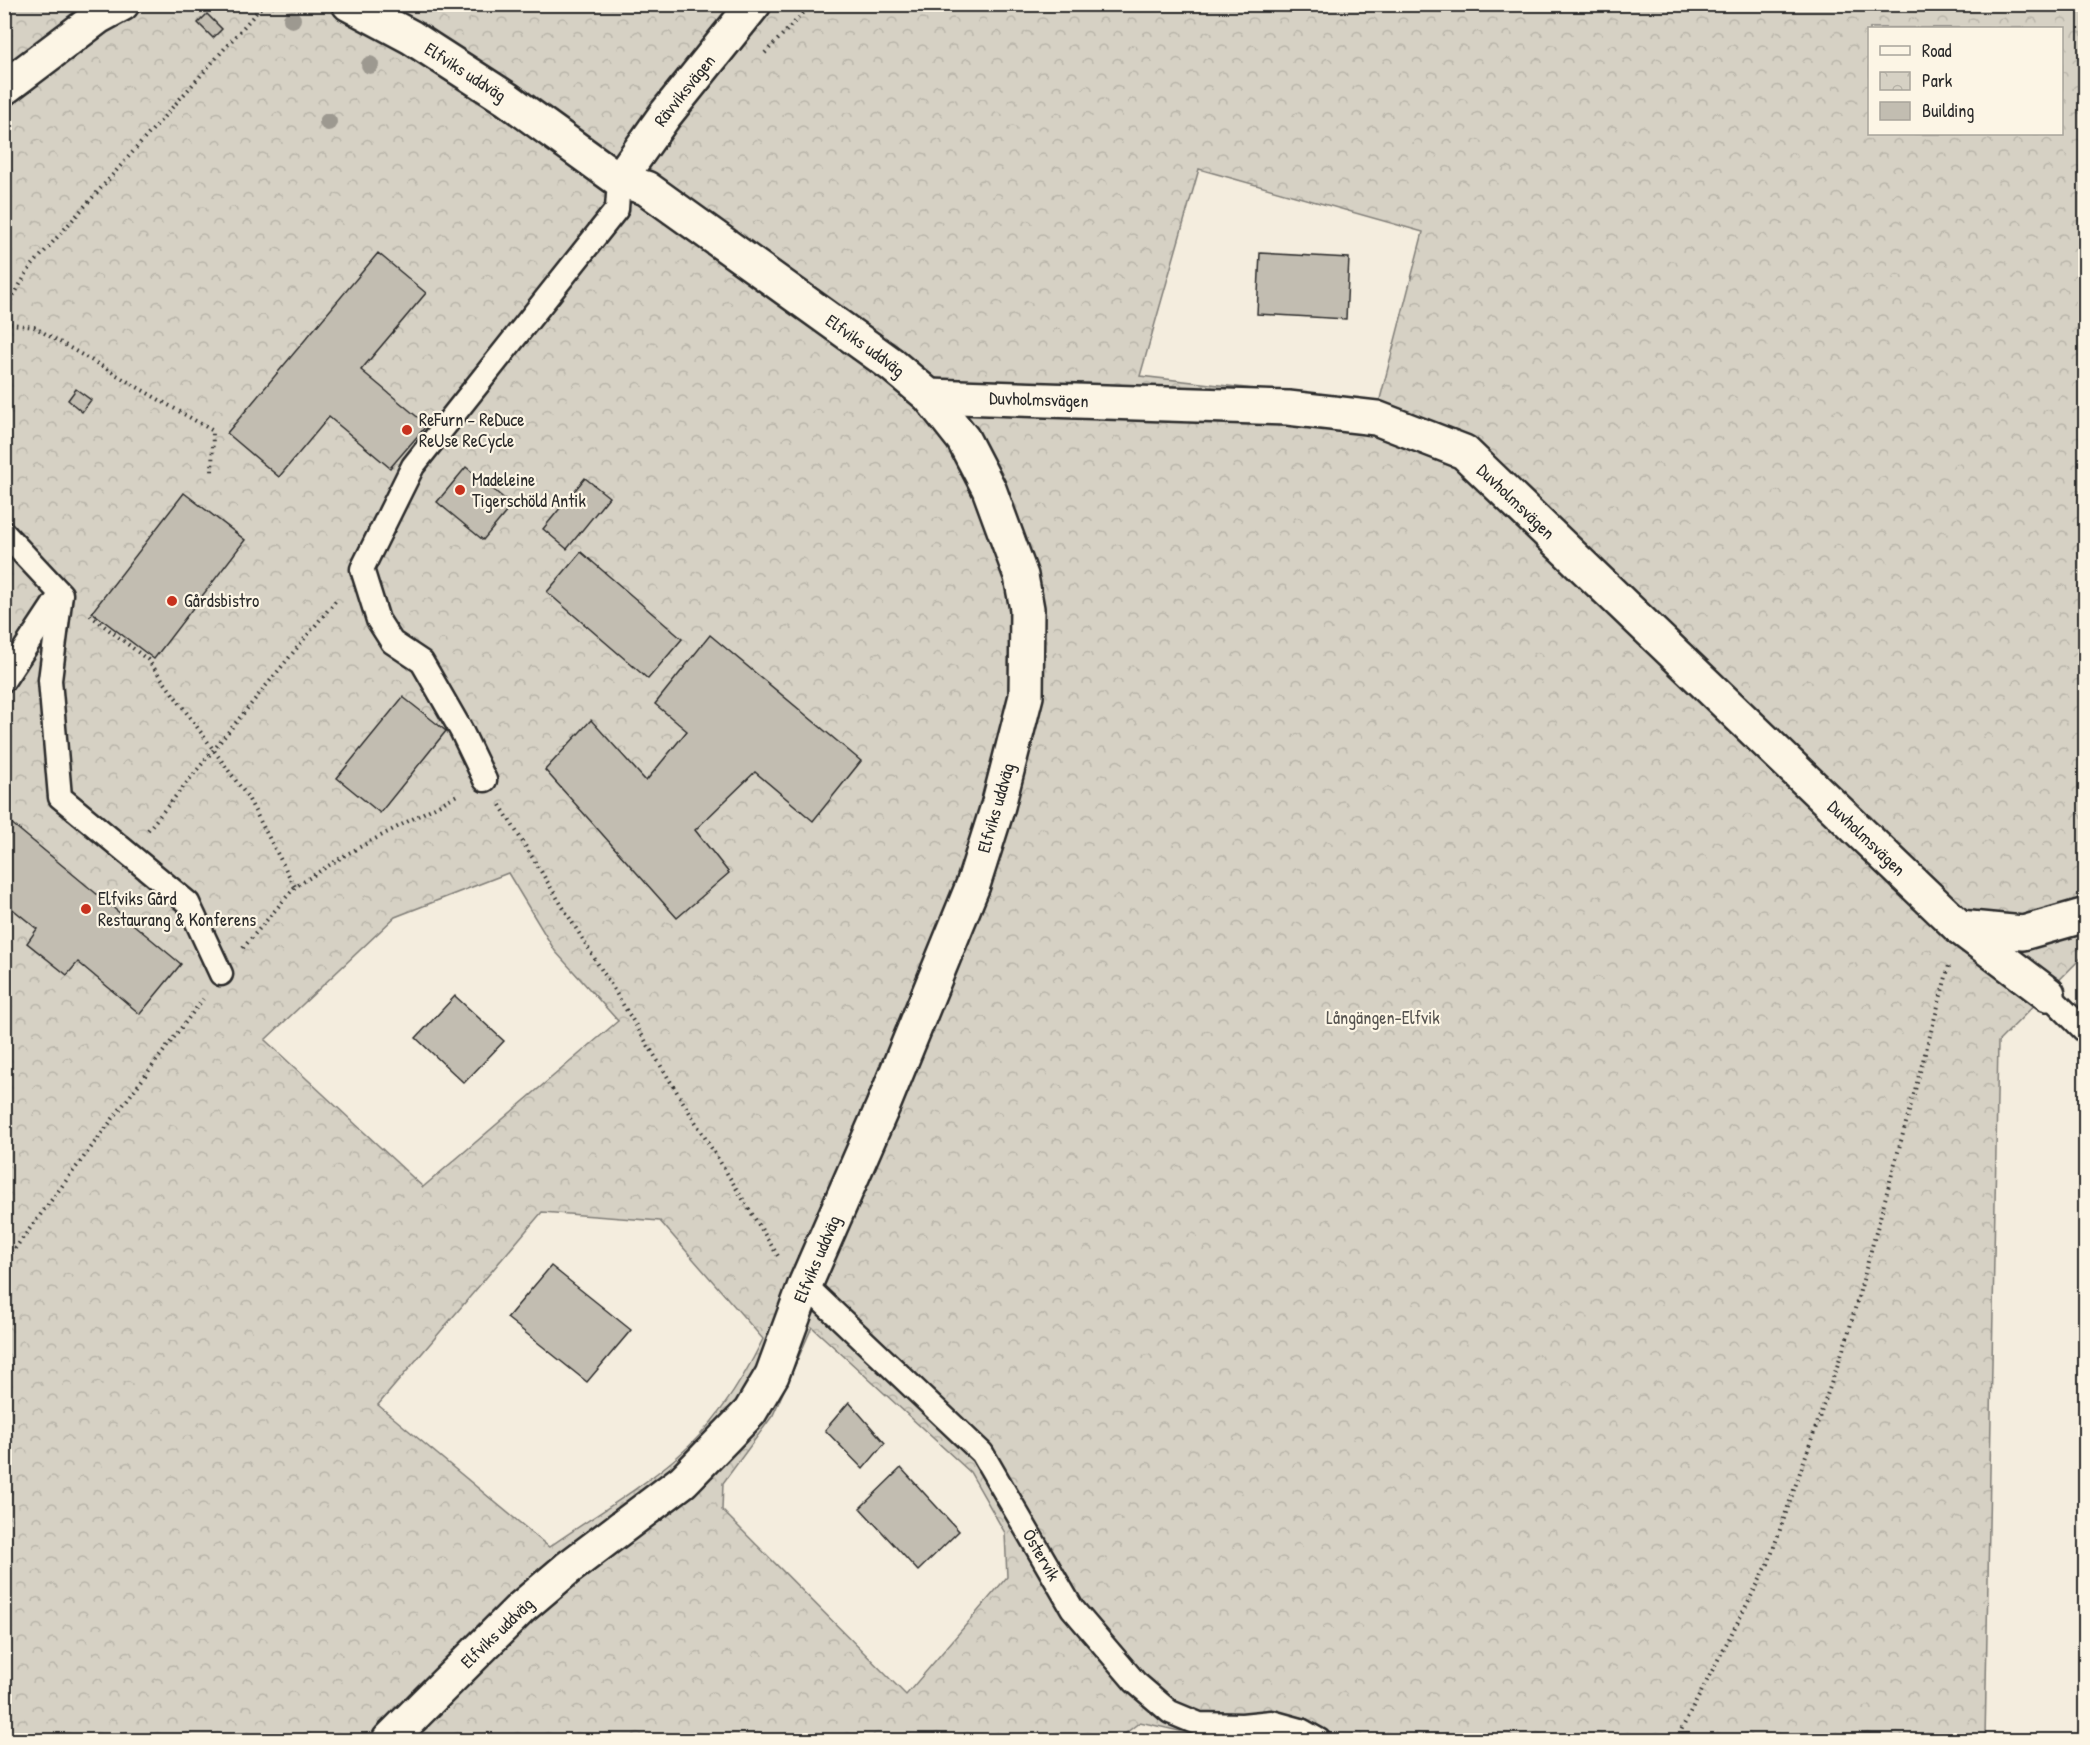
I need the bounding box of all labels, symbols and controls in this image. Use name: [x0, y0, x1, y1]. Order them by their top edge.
legend: [1868, 27, 2063, 135]
street label: Elfviks uddväg: [420, 36, 511, 107]
text: Road: [1922, 38, 1952, 63]
street label: Rävviksvägen: [648, 49, 721, 131]
text: Park: [1922, 68, 1953, 93]
text: Building: [1922, 98, 1974, 123]
street label: Elfviks uddväg: [821, 308, 911, 383]
street label: Duvholmsvägen: [989, 385, 1089, 413]
place label: ReFurn – ReDuce ReUse ReCycle: [419, 407, 524, 453]
marker: ReFurn – ReDuce ReUse ReCycle: [400, 423, 414, 437]
street label: Duvholmsvägen: [1472, 458, 1561, 545]
place label: Madeleine Tigerschöld Antik: [472, 467, 586, 513]
marker: Madeleine Tigerschöld Antik: [453, 483, 467, 497]
place label: Gårdsbistro: [184, 588, 259, 613]
marker: Gårdsbistro: [165, 594, 179, 608]
street label: Elfviks uddväg: [971, 760, 1020, 856]
street label: Duvholmsvägen: [1822, 794, 1911, 881]
place label: Elfviks Gård Restaurang & Konferens: [98, 886, 256, 932]
marker: Elfviks Gård Restaurang & Konferens: [79, 902, 93, 916]
park label: Långängen-Elfvik: [1326, 1005, 1440, 1030]
street label: Elfviks uddväg: [787, 1211, 846, 1306]
street label: Östervik: [1017, 1524, 1067, 1586]
street label: Elfviks uddväg: [455, 1592, 539, 1674]

